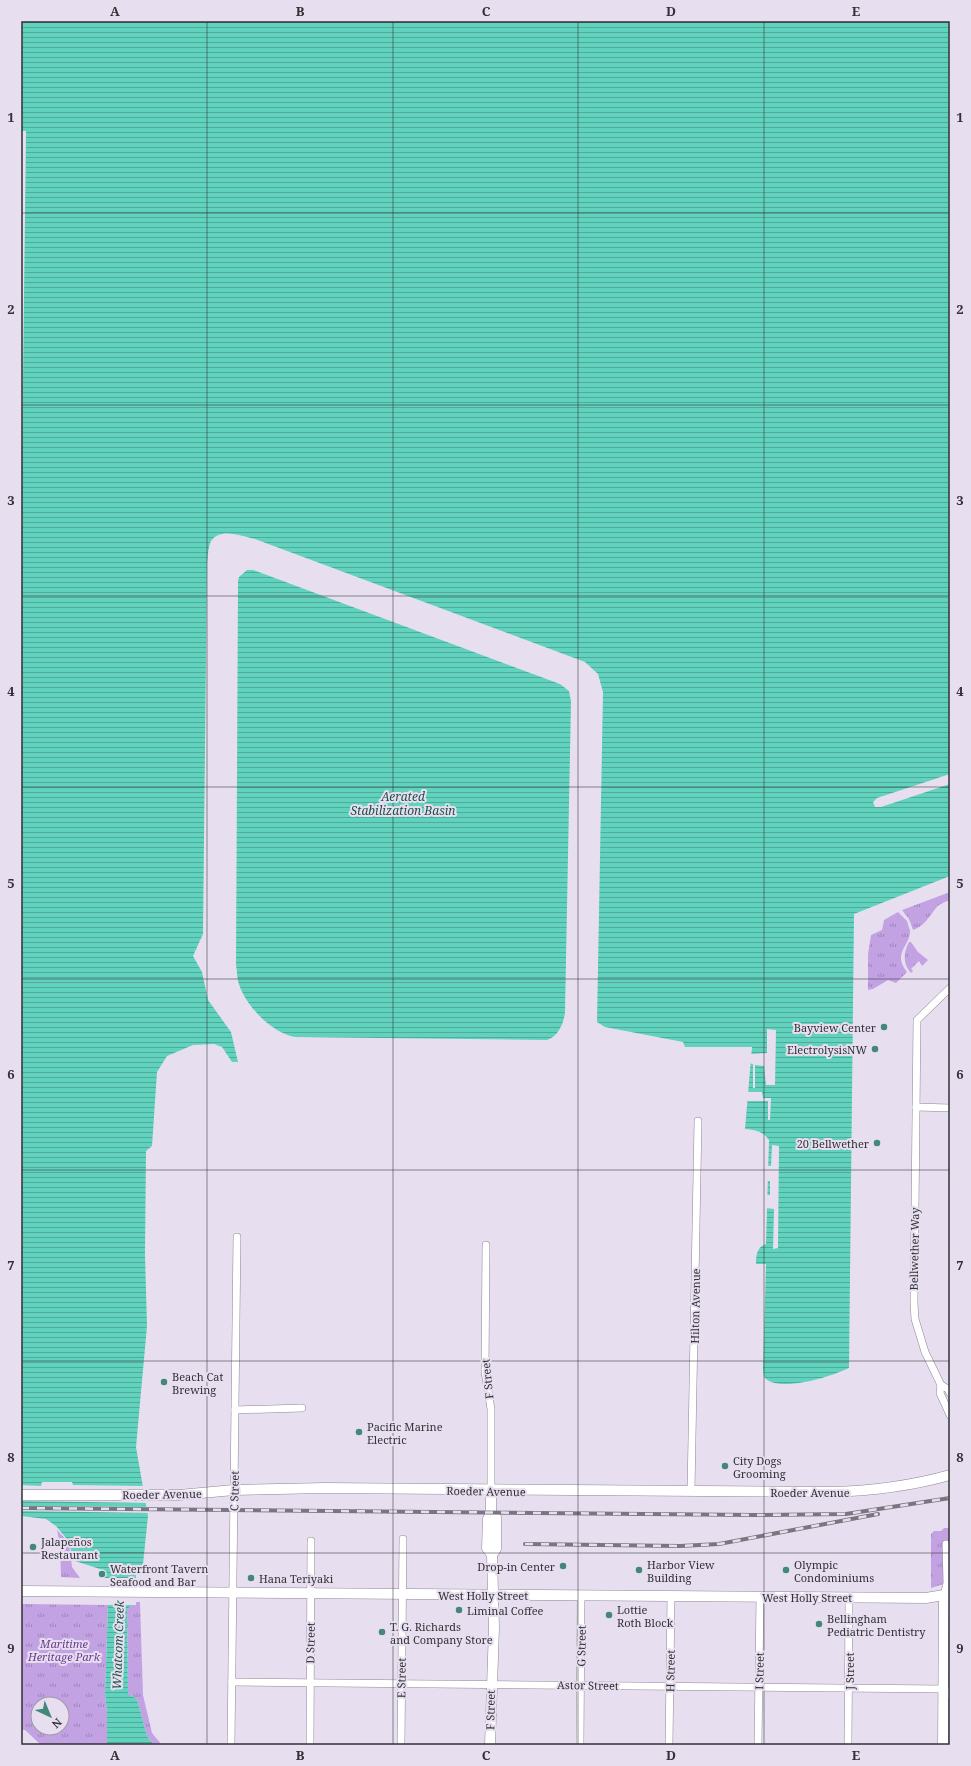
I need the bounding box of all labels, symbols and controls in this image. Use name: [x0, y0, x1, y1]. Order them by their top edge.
text: A: [110, 2, 120, 20]
text: B: [296, 2, 305, 20]
text: C: [482, 2, 491, 20]
text: D: [666, 2, 676, 20]
text: E: [852, 2, 861, 20]
text: 1: [7, 108, 15, 126]
text: 1: [956, 108, 964, 126]
text: 2: [7, 300, 15, 318]
text: 2: [956, 300, 964, 318]
text: 3: [7, 491, 15, 509]
text: 3: [956, 491, 964, 509]
text: 4: [7, 682, 15, 700]
text: 4: [956, 682, 964, 700]
water label: Aerated Stabilization Basin: [350, 788, 456, 819]
text: 5: [7, 874, 15, 892]
text: 5: [956, 874, 964, 892]
place label: Bayview Center: [794, 1020, 877, 1035]
marker: Bayview Center: [879, 1022, 889, 1032]
place label: ElectrolysisNW: [787, 1042, 867, 1057]
marker: ElectrolysisNW: [870, 1044, 880, 1054]
text: 6: [7, 1065, 15, 1083]
text: 6: [956, 1065, 964, 1083]
place label: 20 Bellwether: [797, 1136, 870, 1151]
marker: 20 Bellwether: [872, 1138, 882, 1148]
street label: Bellwether Way: [906, 1207, 922, 1291]
text: 7: [7, 1256, 15, 1274]
text: 7: [956, 1256, 964, 1274]
street label: Hilton Avenue: [687, 1268, 703, 1344]
street label: F Street: [477, 1358, 497, 1400]
place label: Beach Cat Brewing: [172, 1369, 223, 1397]
marker: Beach Cat Brewing: [159, 1377, 169, 1387]
place label: Pacific Marine Electric: [367, 1419, 443, 1447]
marker: Pacific Marine Electric: [354, 1427, 364, 1437]
text: 8: [7, 1448, 15, 1466]
text: 8: [956, 1448, 964, 1466]
place label: City Dogs Grooming: [733, 1453, 786, 1481]
marker: City Dogs Grooming: [720, 1461, 730, 1471]
street label: C Street: [226, 1471, 242, 1511]
street label: Roeder Avenue: [446, 1483, 526, 1499]
street label: Roeder Avenue: [770, 1485, 850, 1500]
street label: Roeder Avenue: [122, 1486, 202, 1502]
place label: Jalapeños Restaurant: [40, 1534, 98, 1562]
marker: Jalapeños Restaurant: [28, 1542, 38, 1552]
place label: Harbor View Building: [647, 1557, 715, 1585]
place label: Olympic Condominiums: [794, 1557, 874, 1585]
place label: Drop-in Center: [477, 1559, 556, 1574]
place label: Waterfront Tavern Seafood and Bar: [110, 1561, 208, 1589]
marker: Drop-in Center: [558, 1561, 568, 1571]
marker: Harbor View Building: [634, 1565, 644, 1575]
marker: Olympic Condominiums: [781, 1565, 791, 1575]
marker: Waterfront Tavern Seafood and Bar: [97, 1569, 107, 1579]
place label: Hana Teriyaki: [259, 1571, 334, 1586]
marker: Hana Teriyaki: [246, 1573, 256, 1583]
street label: West Holly Street: [438, 1588, 528, 1603]
street label: West Holly Street: [762, 1590, 852, 1605]
water label: Whatcom Creek: [108, 1599, 128, 1690]
place label: Lottie Roth Block: [617, 1602, 674, 1630]
place label: Liminal Coffee: [467, 1603, 544, 1618]
marker: Liminal Coffee: [454, 1605, 464, 1615]
marker: Lottie Roth Block: [604, 1610, 614, 1620]
place label: Bellingham Pediatric Dentistry: [827, 1611, 926, 1639]
place label: T. G. Richards and Company Store: [390, 1619, 493, 1647]
marker: Bellingham Pediatric Dentistry: [814, 1619, 824, 1629]
street label: D Street: [302, 1622, 318, 1664]
street label: G Street: [573, 1625, 589, 1667]
marker: T. G. Richards and Company Store: [377, 1627, 387, 1637]
park label: Maritime Heritage Park: [27, 1636, 101, 1664]
text: 9: [7, 1639, 15, 1657]
text: 9: [956, 1639, 964, 1657]
street label: H Street: [662, 1650, 678, 1692]
street label: I Street: [751, 1652, 767, 1690]
street label: J Street: [842, 1652, 857, 1691]
street label: E Street: [393, 1658, 409, 1698]
street label: Astor Street: [557, 1677, 619, 1693]
street label: F Street: [482, 1690, 498, 1730]
north arrow: [30, 1696, 70, 1736]
text: N: [49, 1715, 66, 1732]
text: A: [110, 1746, 120, 1764]
text: B: [296, 1746, 305, 1764]
text: C: [482, 1746, 491, 1764]
text: D: [666, 1746, 676, 1764]
text: E: [852, 1746, 861, 1764]

